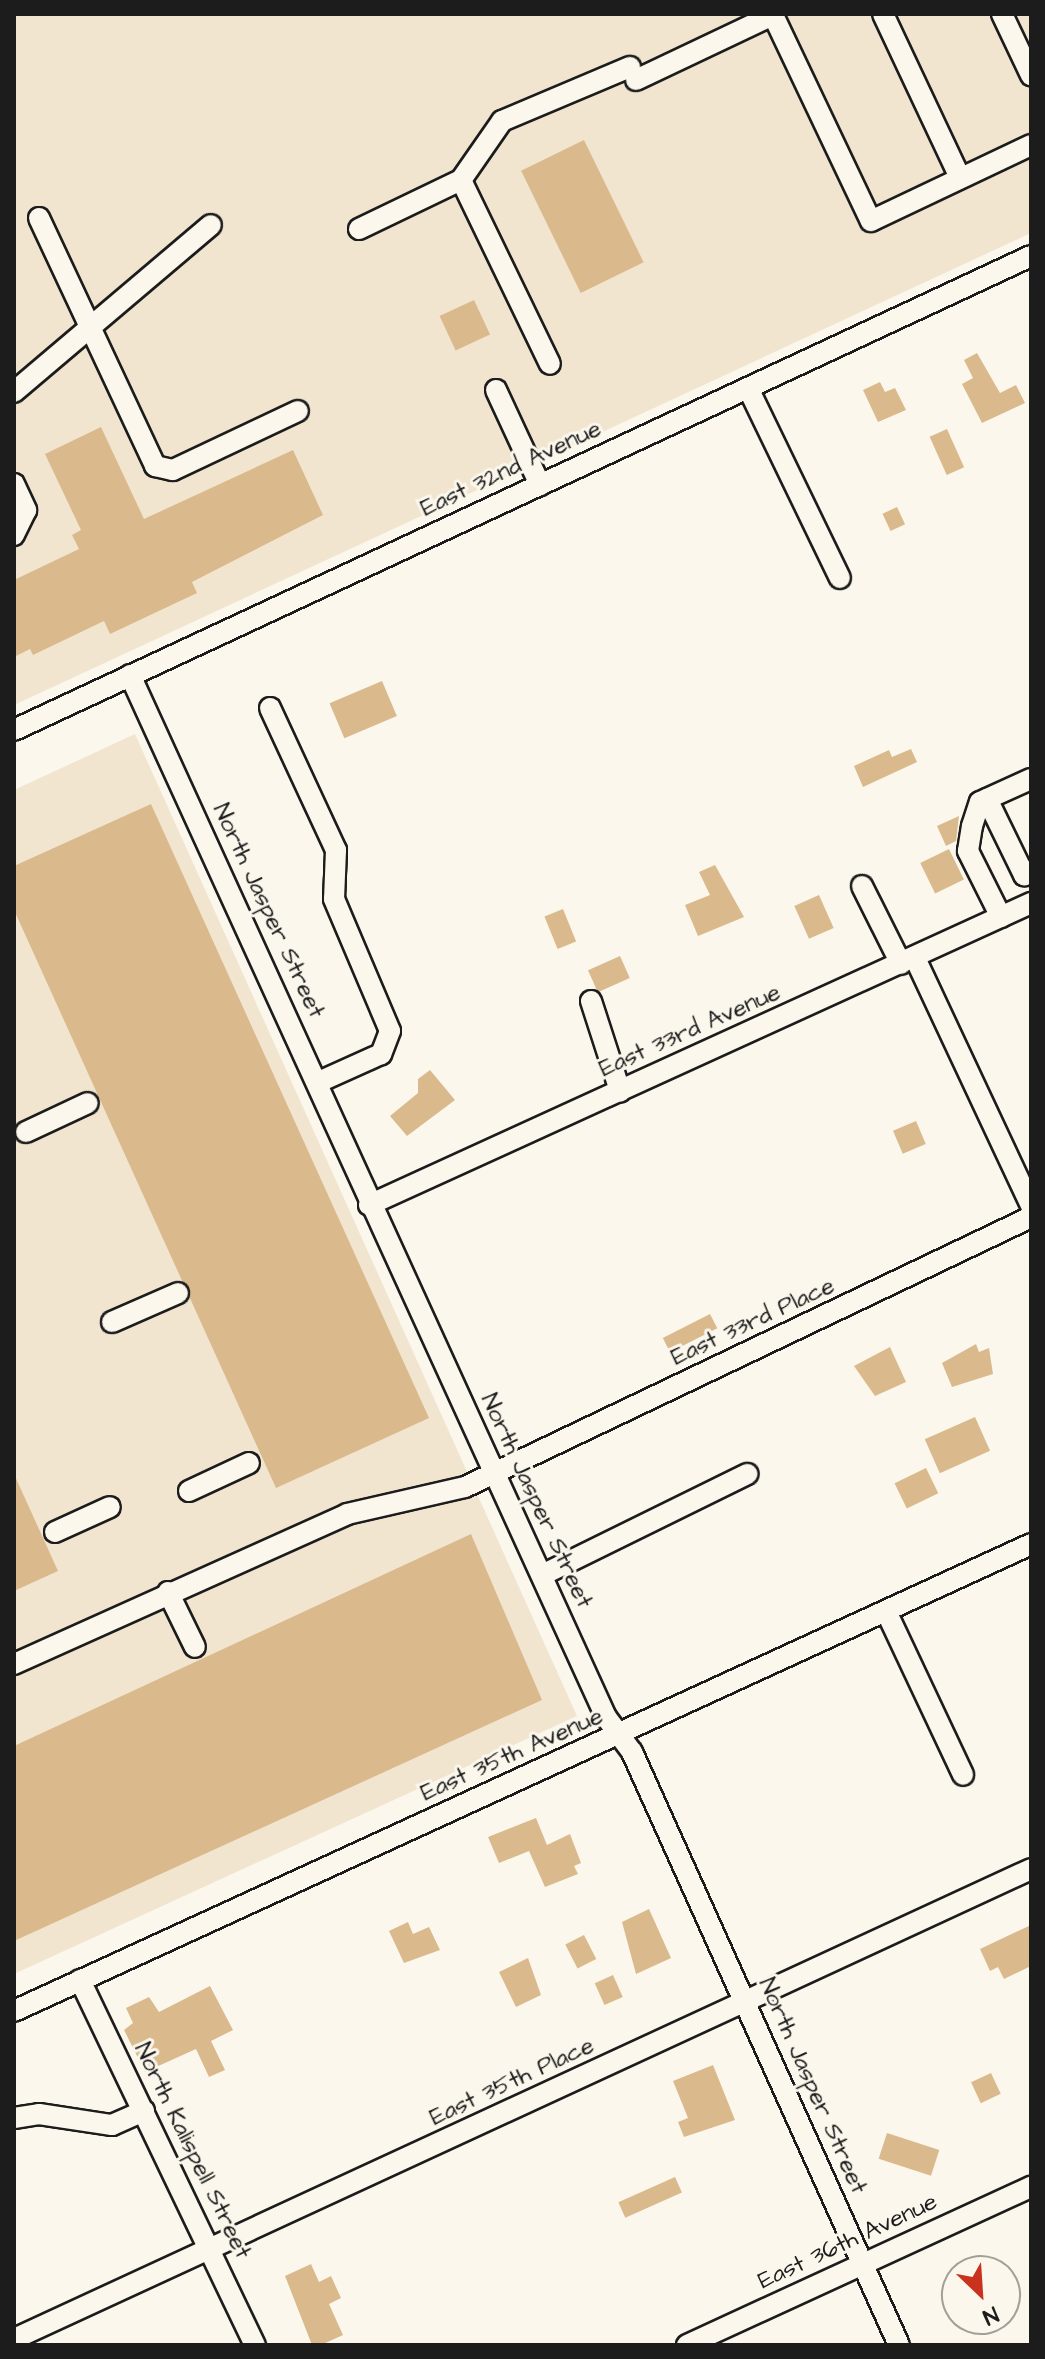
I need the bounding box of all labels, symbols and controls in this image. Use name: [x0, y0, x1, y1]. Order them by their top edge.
street label: East 32nd Avenue: [416, 415, 606, 523]
street label: North Jasper Street: [206, 799, 330, 1023]
street label: East 33rd Avenue: [595, 978, 785, 1084]
street label: East 33rd Place: [667, 1272, 839, 1372]
street label: North Jasper Street: [474, 1389, 598, 1613]
street label: East 35th Avenue: [417, 1702, 607, 1808]
street label: North Jasper Street: [751, 1974, 873, 2198]
street label: East 35th Place: [425, 2031, 599, 2133]
street label: North Kalispell Street: [127, 2038, 257, 2264]
street label: East 36th Avenue: [754, 2188, 942, 2296]
north arrow: [941, 2255, 1021, 2335]
text: N: [978, 2298, 1003, 2332]

